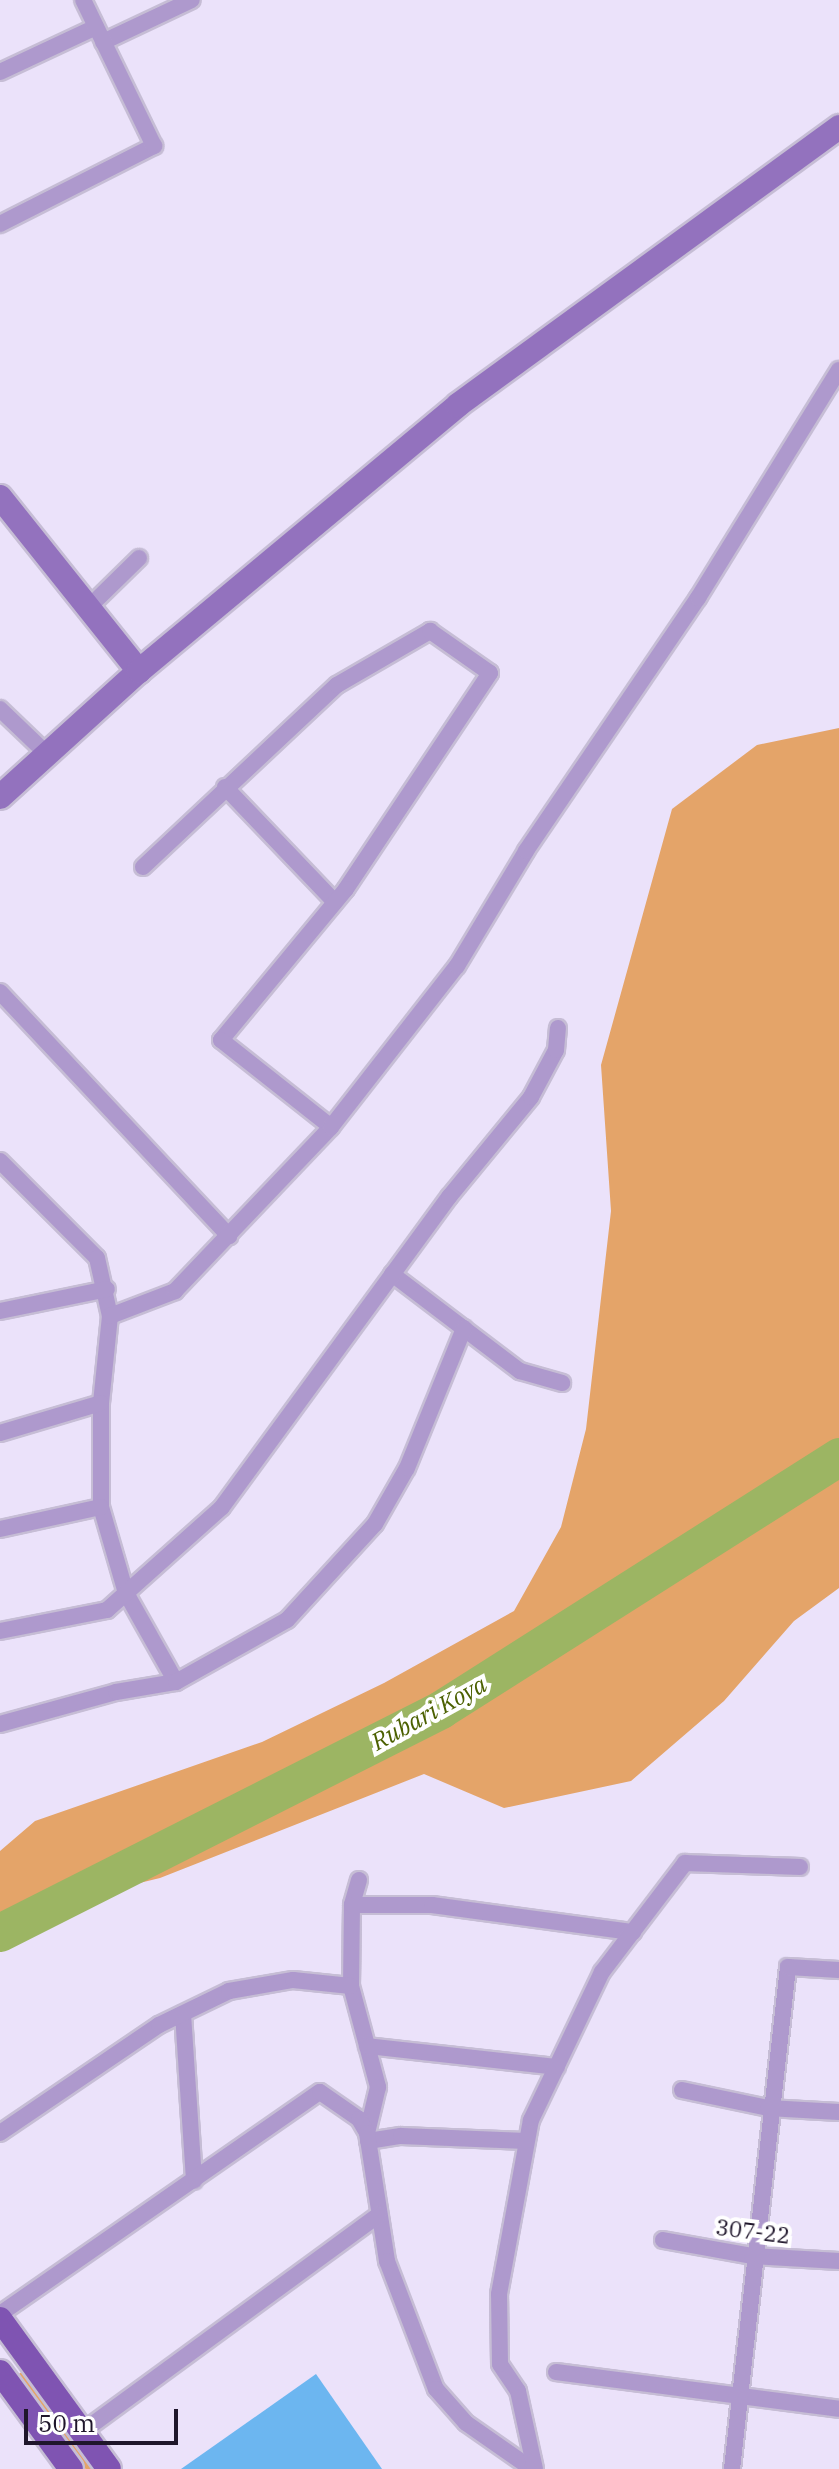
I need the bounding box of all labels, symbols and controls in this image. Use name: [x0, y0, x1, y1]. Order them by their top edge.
water label: Rubari Koya: [366, 1670, 492, 1756]
street label: 307-22: [714, 2213, 792, 2249]
scale bar: [28, 2393, 182, 2443]
text: 50 m: [38, 2407, 95, 2439]

